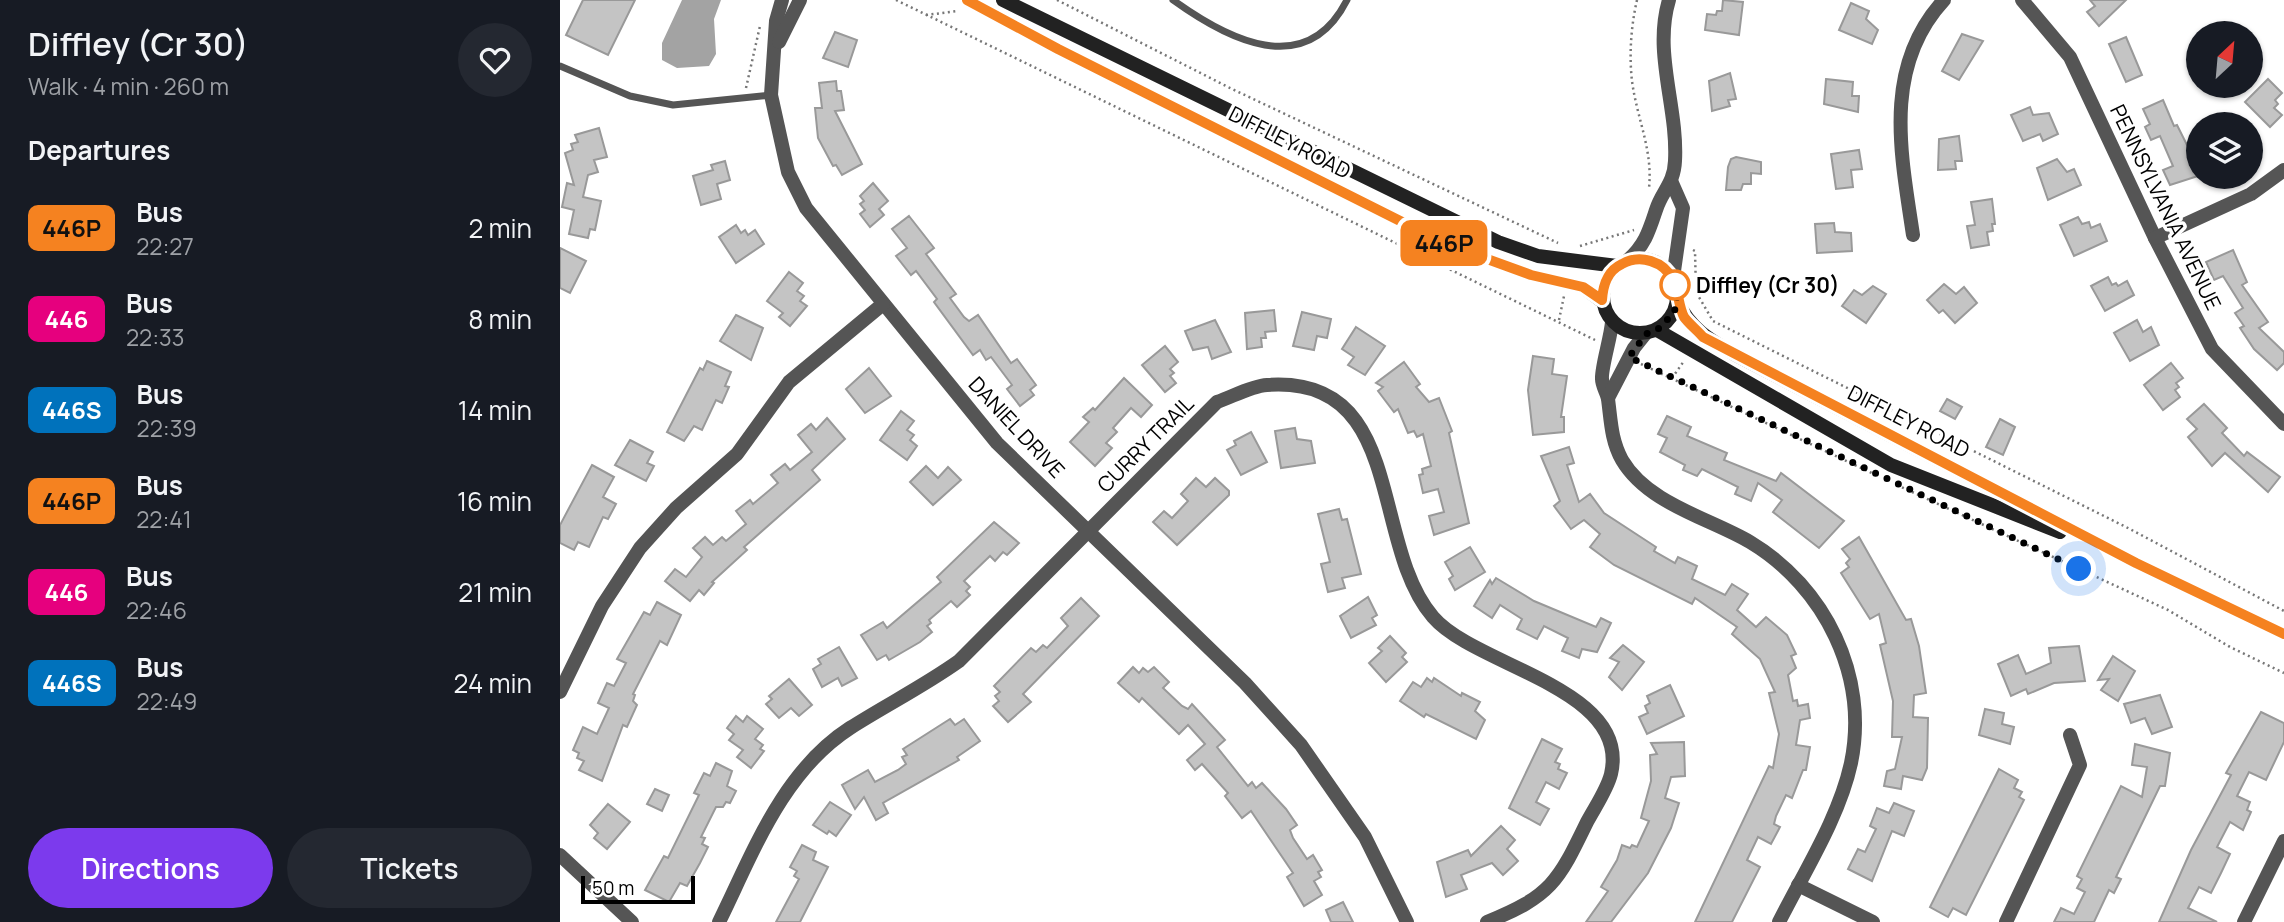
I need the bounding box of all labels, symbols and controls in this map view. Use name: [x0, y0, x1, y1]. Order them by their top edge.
text: Diffley (Cr 30): [28, 21, 249, 66]
north arrow: [2186, 21, 2263, 98]
map controls: [2186, 21, 2263, 189]
button: heart: [458, 23, 532, 97]
text: Walk · 4 min · 260 m: [28, 70, 229, 102]
street label: DIFFLEY ROAD: [1224, 99, 1356, 185]
street label: PENNSYLVANIA AVENUE: [2104, 100, 2228, 314]
button: layers: [2186, 112, 2263, 189]
text: Departures: [28, 132, 170, 168]
text: Bus: [136, 194, 183, 230]
text: 2 min: [468, 210, 532, 246]
text: 446P: [42, 211, 101, 244]
line badge: 446P: [1395, 220, 1493, 266]
text: 446P: [1414, 226, 1474, 259]
text: 22:27: [136, 230, 194, 262]
marker: Diffley (Cr 30): [1660, 270, 1690, 300]
place label: Diffley (Cr 30): [1696, 271, 1839, 299]
text: Bus: [126, 285, 173, 321]
text: 8 min: [468, 301, 532, 337]
text: 446: [45, 302, 88, 335]
text: 22:33: [126, 321, 185, 353]
street label: DANIEL DRIVE: [963, 370, 1071, 484]
text: Bus: [137, 376, 183, 412]
street label: DIFFLEY ROAD: [1843, 378, 1975, 464]
street label: CURRY TRAIL: [1091, 389, 1200, 498]
text: 14 min: [458, 392, 532, 428]
text: 446S: [42, 393, 102, 426]
text: 22:39: [137, 412, 197, 444]
text: Bus: [136, 467, 183, 503]
text: 16 min: [457, 483, 532, 519]
text: 446P: [42, 484, 101, 517]
text: 22:41: [136, 503, 192, 535]
your location: [2061, 551, 2096, 586]
text: Bus: [126, 558, 173, 594]
text: 21 min: [458, 574, 532, 610]
text: 446: [45, 575, 88, 608]
text: 22:46: [126, 594, 187, 626]
text: Bus: [137, 649, 183, 685]
text: 24 min: [454, 665, 532, 701]
text: 446S: [42, 666, 102, 699]
text: 22:49: [137, 685, 197, 717]
button: Directions: [28, 828, 273, 908]
button: Tickets: [287, 828, 532, 908]
scale bar: [581, 873, 695, 905]
text: 50 m: [592, 875, 634, 901]

